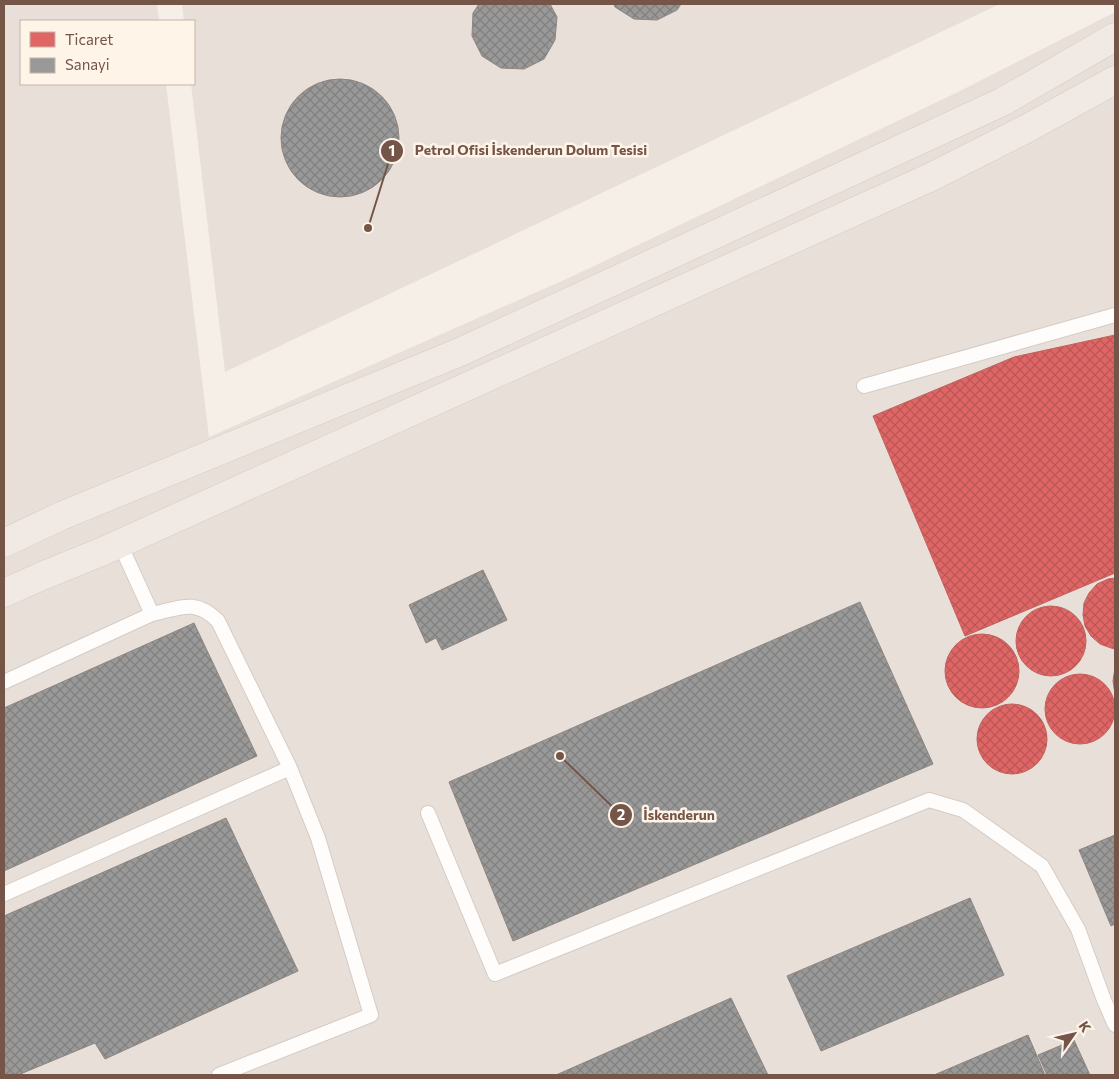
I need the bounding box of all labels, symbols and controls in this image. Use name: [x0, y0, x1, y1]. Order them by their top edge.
legend: [20, 20, 195, 85]
text: Ticaret: [65, 30, 113, 48]
text: Sanayi: [65, 55, 110, 73]
callout: Petrol Ofisi İskenderun Dolum Tesisi: [379, 136, 657, 165]
text: 1: [389, 141, 395, 159]
text: Petrol Ofisi İskenderun Dolum Tesisi: [415, 141, 647, 158]
callout: İskenderun: [608, 801, 725, 830]
text: 2: [617, 805, 625, 823]
text: İskenderun: [643, 806, 715, 823]
north arrow: [1049, 1009, 1099, 1059]
text: K: [1075, 1018, 1095, 1035]

